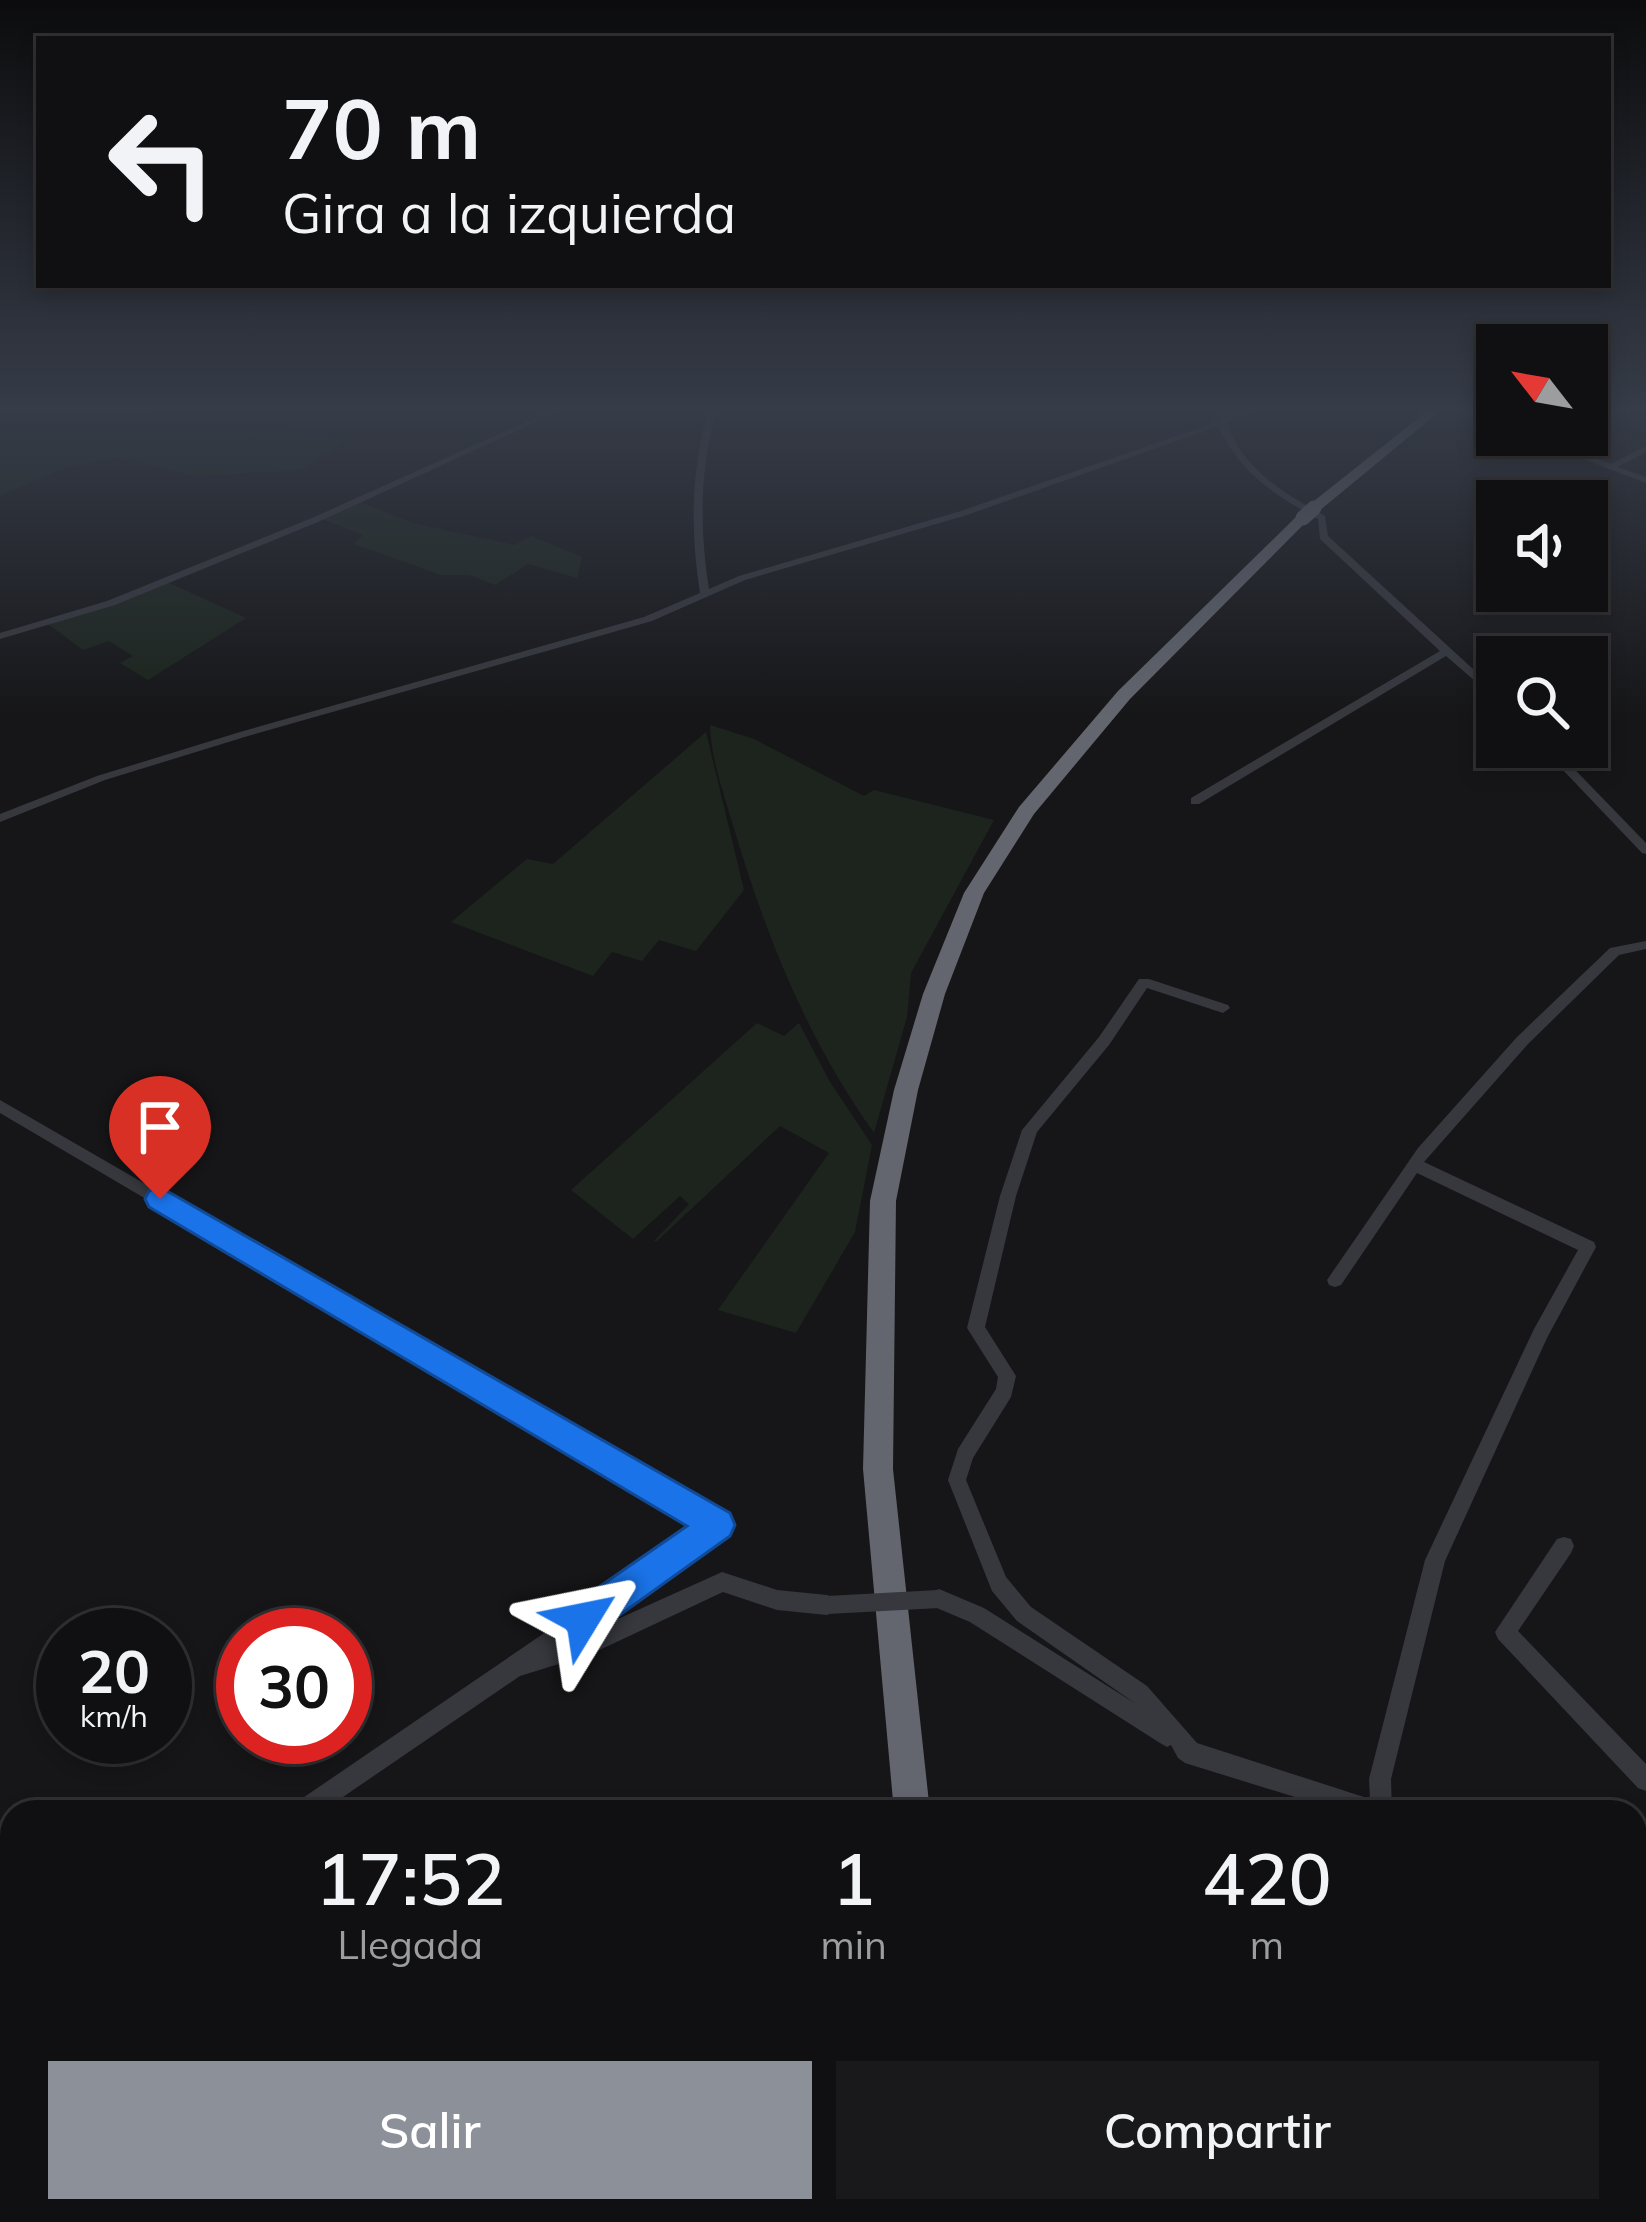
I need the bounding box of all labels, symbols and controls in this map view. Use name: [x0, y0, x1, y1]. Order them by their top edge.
text: 70 m: [282, 75, 481, 180]
icon: left: [84, 84, 240, 240]
text: Gira a la izquierda: [282, 179, 736, 247]
north arrow: [1476, 324, 1608, 456]
map controls: [1476, 324, 1608, 768]
button: sound: [1476, 480, 1608, 612]
button: search: [1476, 636, 1608, 768]
pin: [109, 1076, 211, 1199]
icon: arrive: [127, 1094, 193, 1160]
position arrow: [520, 1556, 646, 1682]
speed limit sign: 30: [216, 1608, 372, 1764]
text: 20: [78, 1633, 150, 1708]
text: km/h: [80, 1697, 148, 1735]
text: 17:52: [315, 1833, 505, 1923]
text: 1: [832, 1833, 875, 1923]
text: 420: [1202, 1833, 1332, 1923]
text: Llegada: [337, 1920, 483, 1969]
text: min: [820, 1920, 887, 1969]
text: m: [1250, 1920, 1284, 1969]
button: Salir: [48, 2061, 812, 2199]
button: Compartir: [836, 2061, 1599, 2199]

